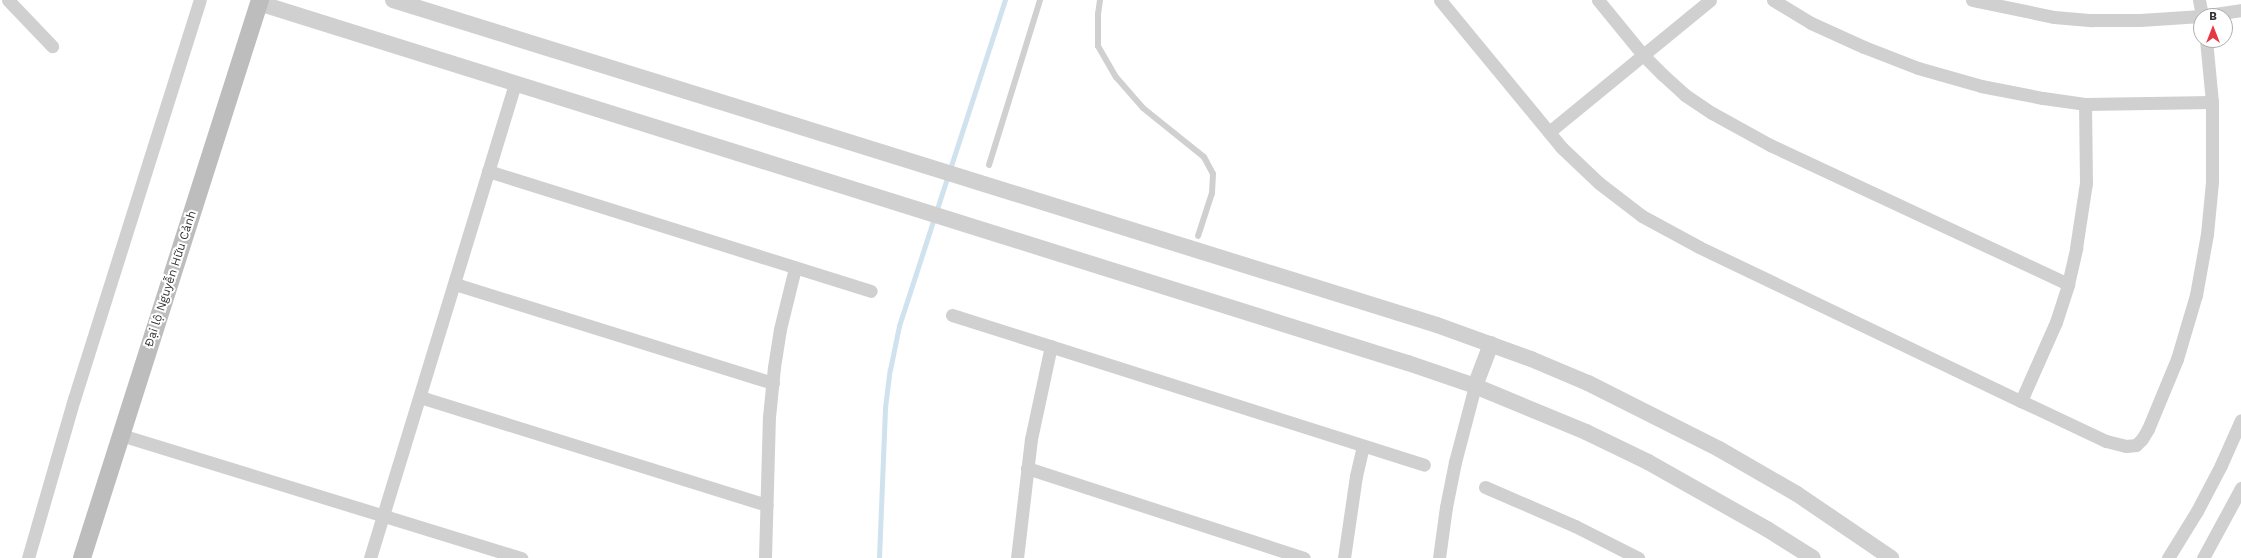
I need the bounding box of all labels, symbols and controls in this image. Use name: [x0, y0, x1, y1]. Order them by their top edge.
north arrow: [2193, 8, 2233, 48]
text: B: [2209, 10, 2217, 23]
street label: Đại lộ Nguyễn Hữu Cảnh: [142, 209, 200, 349]

